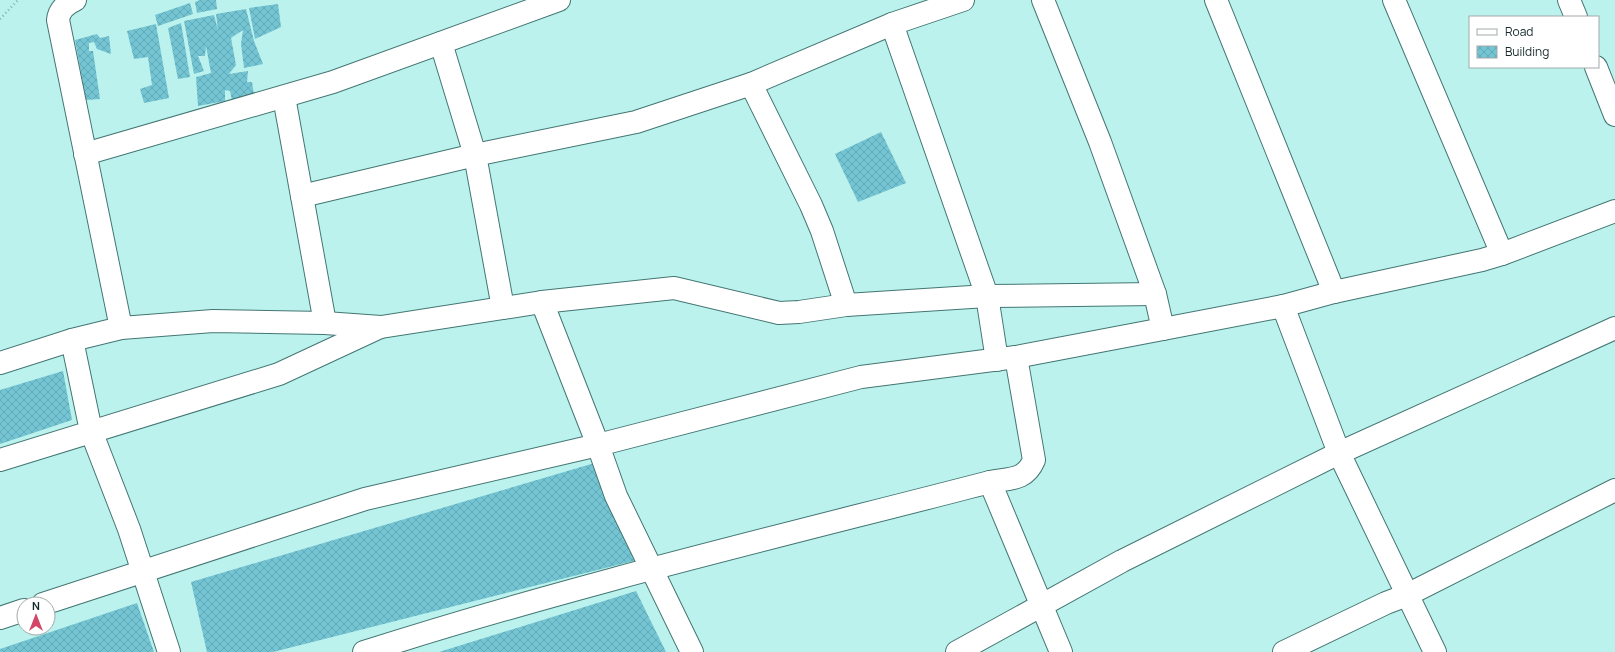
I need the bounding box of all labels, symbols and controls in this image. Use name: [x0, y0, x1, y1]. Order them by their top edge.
legend: [1469, 16, 1599, 68]
text: Road: [1505, 23, 1533, 40]
text: Building: [1505, 43, 1549, 60]
north arrow: [16, 596, 56, 636]
text: N: [32, 598, 40, 613]

